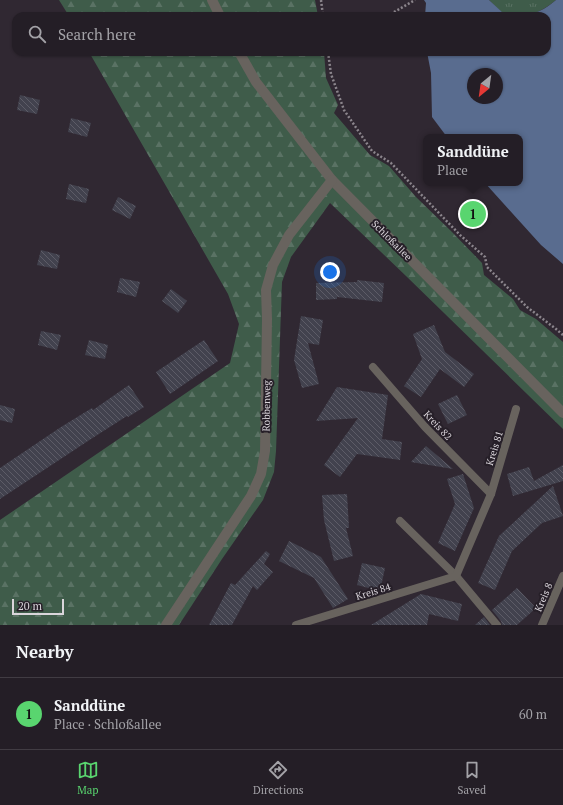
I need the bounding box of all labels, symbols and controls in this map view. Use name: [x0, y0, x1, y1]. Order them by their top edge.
search box: [12, 12, 551, 56]
icon: search: [26, 23, 48, 45]
text: Search here: [58, 24, 136, 44]
north arrow: [467, 68, 503, 104]
popup: [423, 134, 523, 186]
text: Sanddüne: [437, 141, 509, 161]
text: Place: [437, 161, 468, 179]
pin: 1: [460, 199, 486, 229]
street label: Schloßallee: [369, 217, 415, 263]
your location: [320, 262, 340, 282]
street label: Robbenweg: [260, 380, 273, 432]
street label: Kreis 82: [421, 408, 455, 443]
street label: Kreis 81: [483, 429, 506, 467]
street label: Kreis 84: [354, 580, 393, 603]
street label: Kreis 8: [532, 581, 555, 614]
scale bar: [12, 597, 64, 616]
text: 20 m: [18, 599, 42, 613]
text: Nearby: [16, 640, 74, 663]
text: Sanddüne: [54, 695, 125, 715]
text: 1: [25, 705, 33, 723]
text: 60 m: [519, 705, 547, 723]
text: Place · Schloßallee: [54, 715, 162, 733]
tab: Map: [77, 759, 99, 797]
tab: Directions: [253, 759, 304, 797]
tab: Saved: [458, 759, 486, 797]

